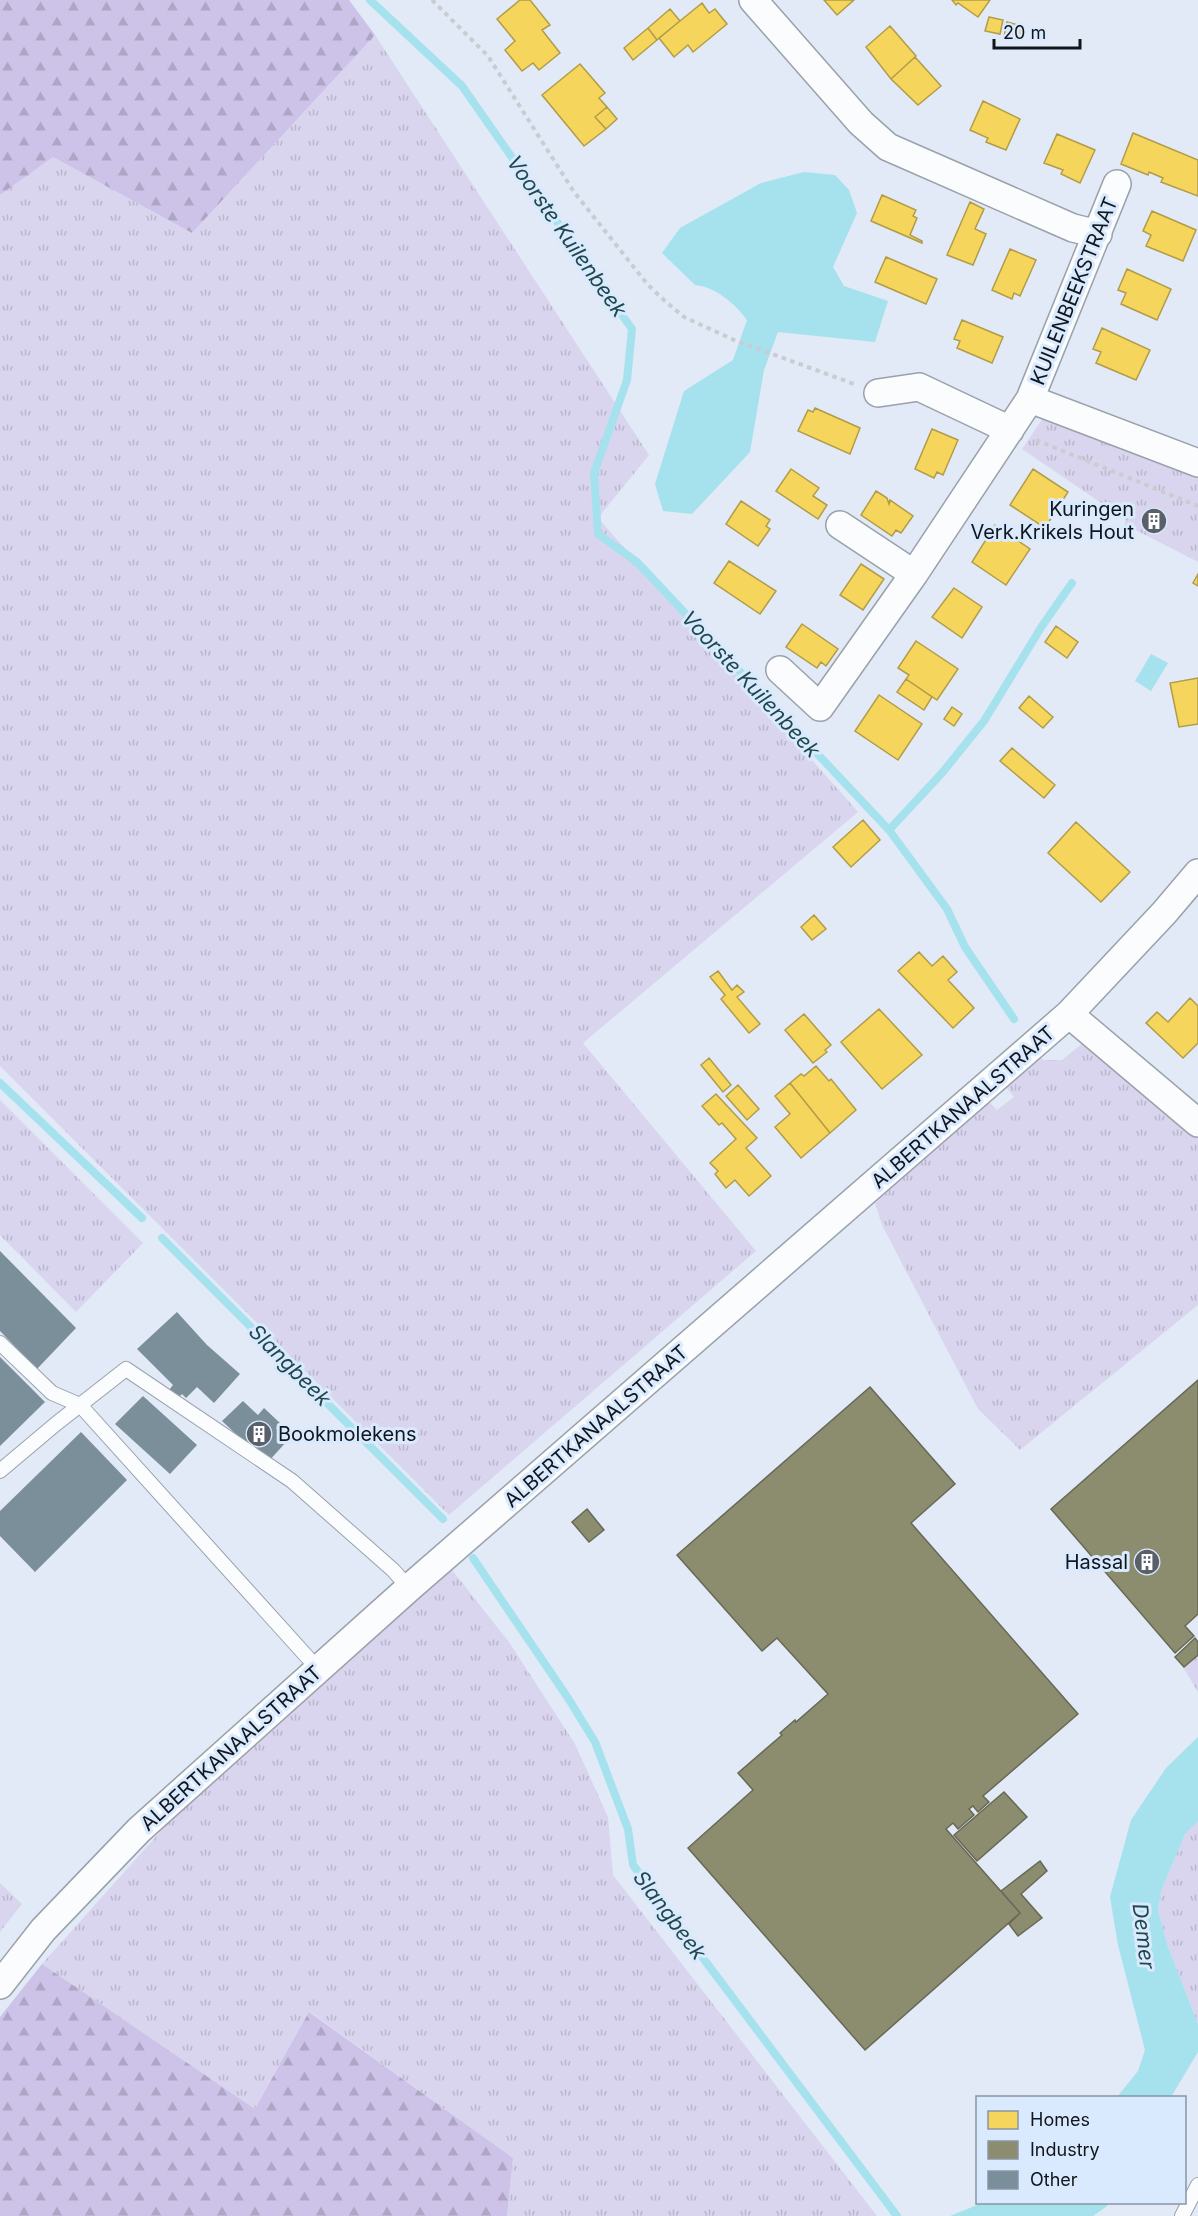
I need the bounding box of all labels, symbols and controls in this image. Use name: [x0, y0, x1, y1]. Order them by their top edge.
scale bar: [994, 12, 1080, 50]
text: 20 m: [1003, 22, 1046, 43]
water label: Voorste Kuilenbeek: [502, 150, 632, 322]
street label: KUILENBEEKSTRAAT: [1025, 194, 1123, 388]
place label: Kuringen Verk.Krikels Hout: [970, 497, 1134, 544]
building icon: Kuringen Verk.Krikels Hout: [1139, 506, 1169, 536]
water label: Voorste Kuilenbeek: [677, 605, 826, 763]
street label: ALBERTKANAALSTRAAT: [866, 1021, 1060, 1193]
water label: Slangbeek: [244, 1319, 336, 1411]
street label: ALBERTKANAALSTRAAT: [499, 1340, 693, 1512]
building icon: Bookmolekens: [244, 1419, 274, 1449]
place label: Bookmolekens: [278, 1422, 417, 1446]
building icon: Hassal: [1132, 1547, 1162, 1577]
place label: Hassal: [1065, 1550, 1128, 1574]
street label: ALBERTKANAALSTRAAT: [136, 1660, 326, 1836]
water label: Slangbeek: [628, 1865, 712, 1965]
water label: Demer: [1128, 1902, 1161, 1971]
legend: [976, 2096, 1186, 2204]
text: Homes: [1030, 2109, 1090, 2130]
text: Industry: [1030, 2139, 1100, 2160]
text: Other: [1030, 2169, 1078, 2190]

